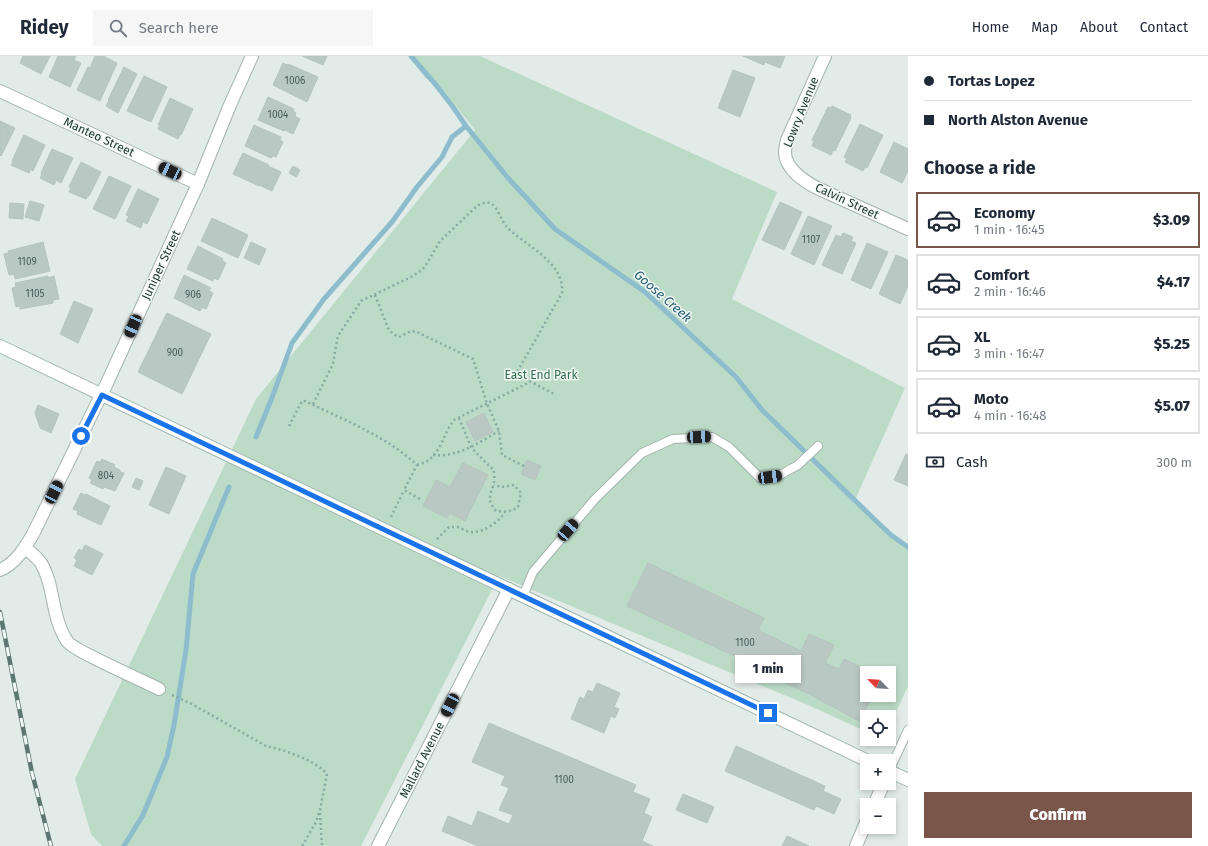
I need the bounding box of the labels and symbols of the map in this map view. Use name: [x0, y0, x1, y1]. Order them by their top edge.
house number: 1006: [285, 75, 305, 87]
street label: Lowry Avenue: [780, 75, 822, 149]
house number: 1004: [268, 109, 289, 121]
street label: Manteo Street: [61, 115, 137, 160]
car: [157, 160, 183, 182]
street label: Calvin Street: [813, 180, 882, 222]
street label: Juniper Street: [139, 227, 183, 302]
house number: 1107: [802, 234, 821, 246]
house number: 1109: [17, 256, 37, 268]
water label: Goose Creek: [631, 267, 695, 325]
house number: 1105: [25, 288, 45, 300]
house number: 906: [185, 289, 201, 301]
car: [123, 313, 143, 339]
house number: 900: [167, 347, 184, 359]
park label: East End Park: [504, 368, 578, 382]
route start: [72, 427, 90, 445]
car: [687, 430, 711, 444]
car: [757, 469, 783, 485]
house number: 804: [98, 470, 115, 482]
car: [43, 479, 65, 505]
car: [556, 517, 580, 543]
house number: 1100: [735, 637, 755, 649]
callout: 1 min: [735, 655, 801, 683]
north arrow: [860, 666, 896, 702]
car: [439, 692, 461, 718]
route end: [759, 704, 777, 722]
street label: Mallard Avenue: [397, 720, 447, 800]
house number: 1100: [554, 774, 574, 786]

